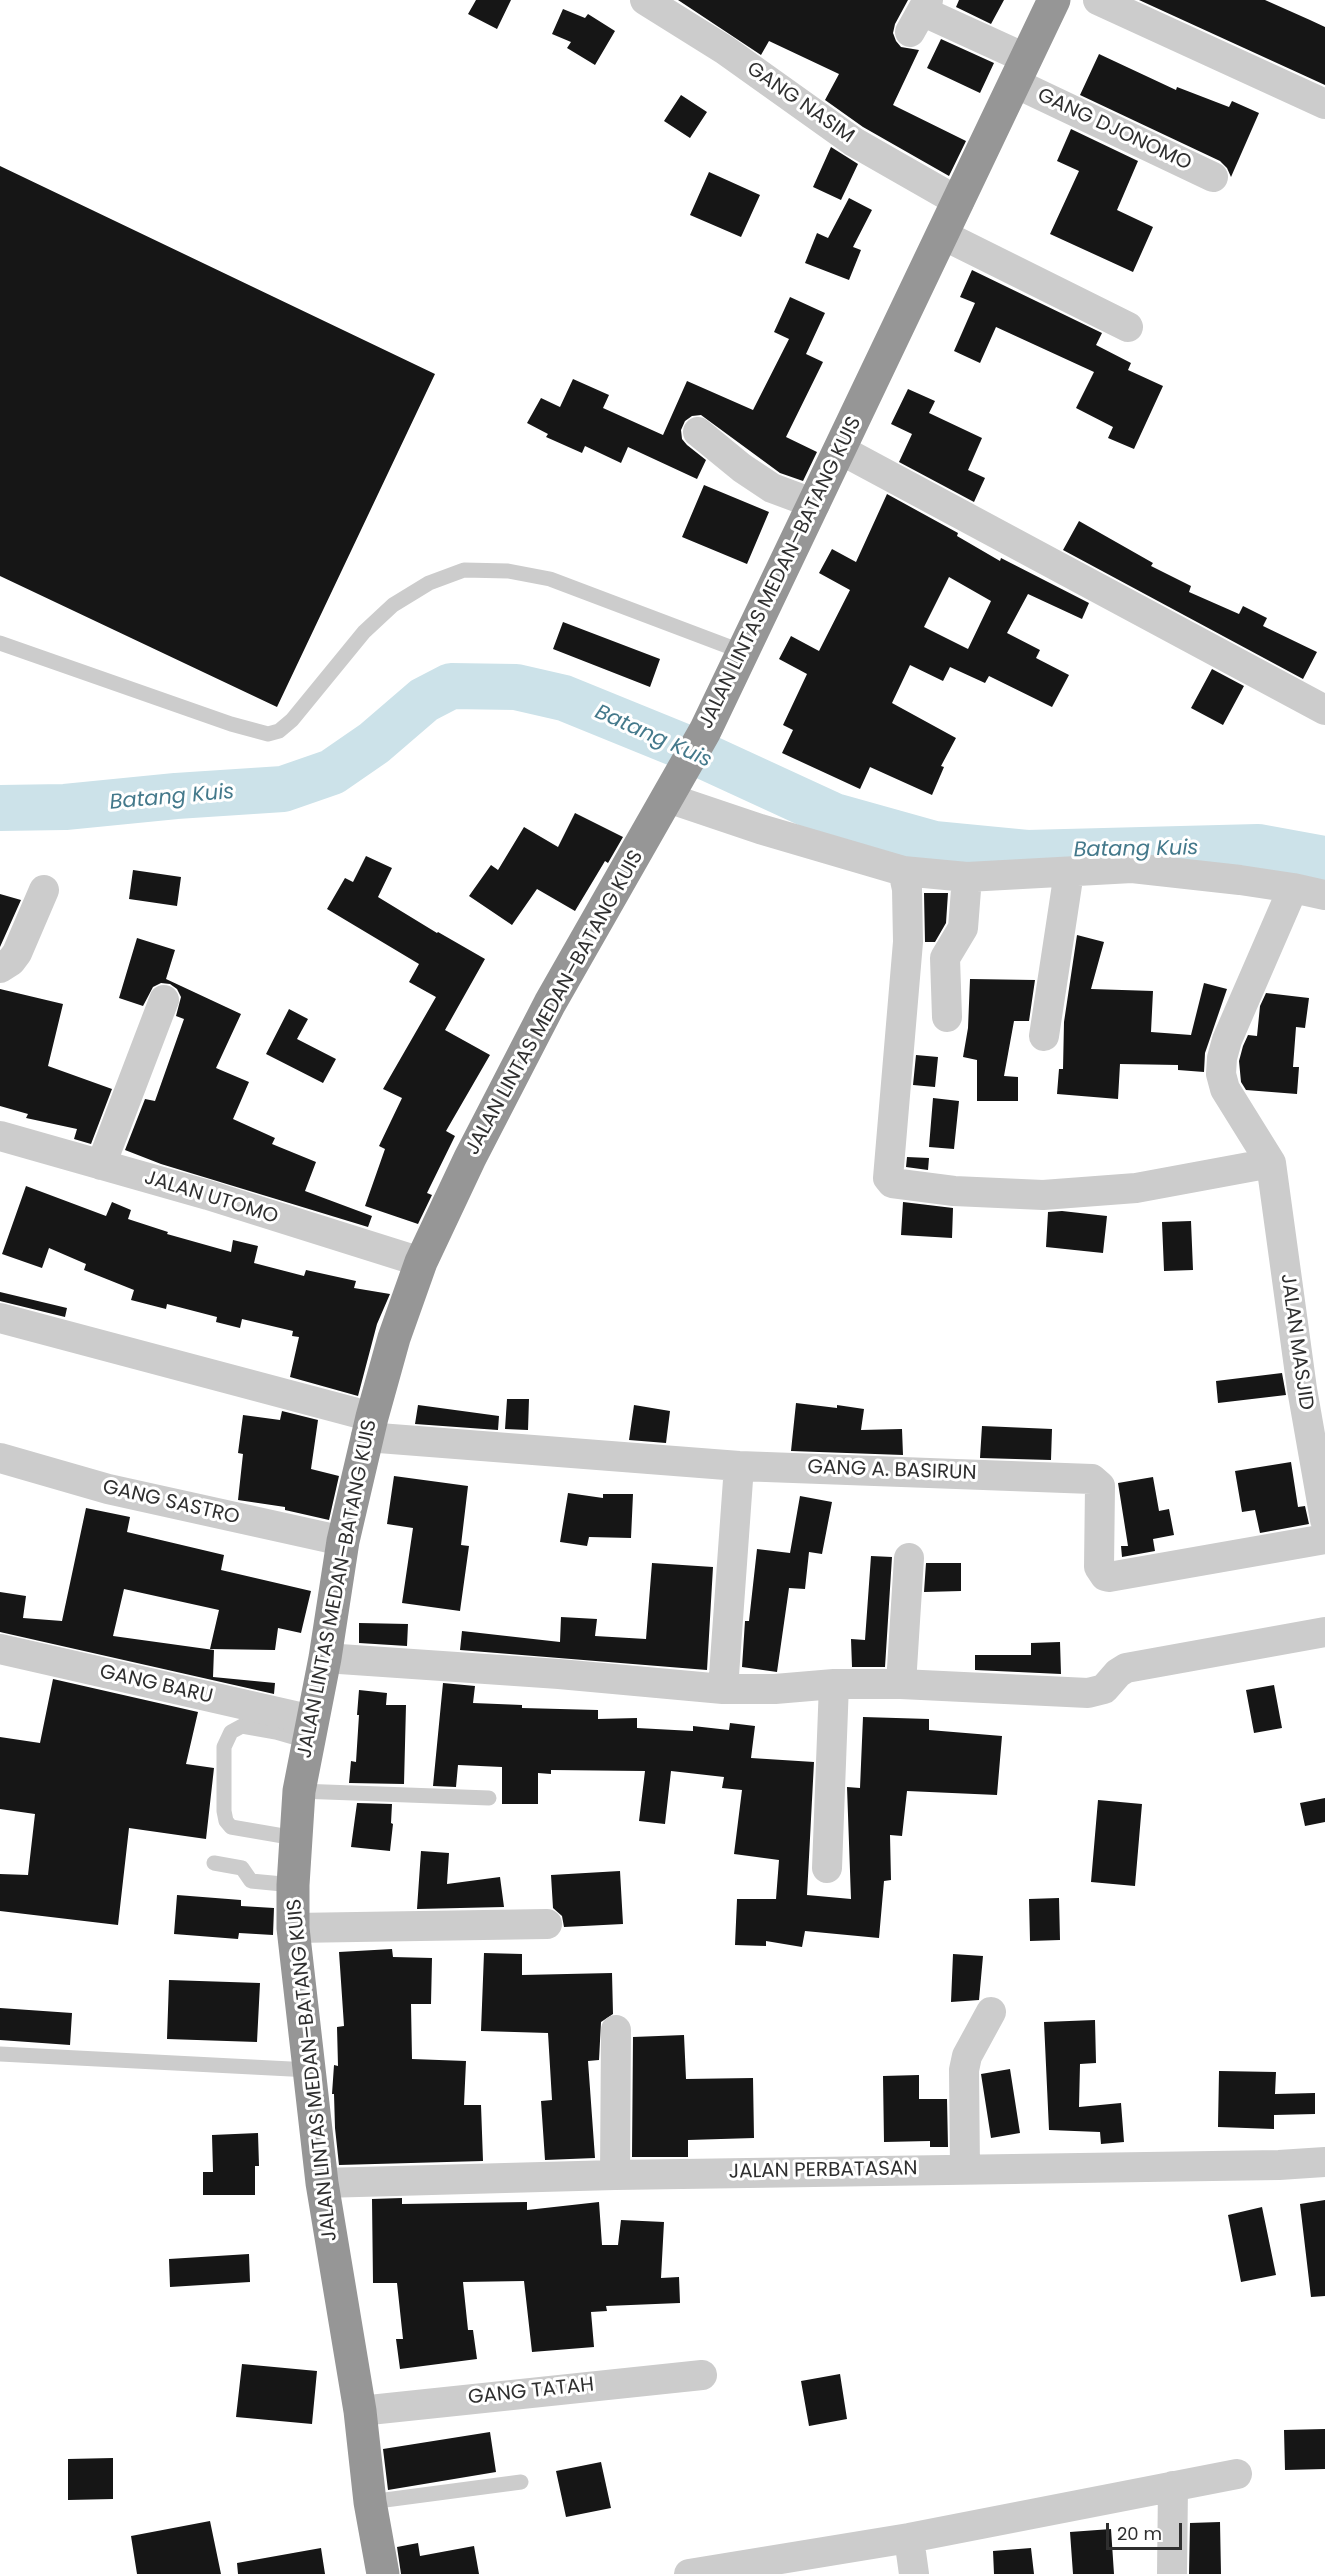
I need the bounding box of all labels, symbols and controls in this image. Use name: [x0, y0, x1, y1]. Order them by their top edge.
street label: GANG NASIM: [742, 57, 858, 149]
street label: GANG DJONOMO: [1033, 84, 1195, 176]
street label: JALAN LINTAS MEDAN–BATANG KUIS: [695, 413, 867, 733]
water label: Batang Kuis: [591, 700, 715, 774]
water label: Batang Kuis: [109, 780, 235, 816]
water label: Batang Kuis: [1073, 836, 1199, 864]
street label: JALAN LINTAS MEDAN–BATANG KUIS: [461, 847, 649, 1159]
street label: JALAN UTOMO: [141, 1166, 281, 1230]
street label: JALAN MASJID: [1275, 1272, 1317, 1412]
street label: JALAN LINTAS MEDAN–BATANG KUIS: [293, 1418, 383, 1760]
street label: GANG A. BASIRUN: [807, 1456, 977, 1486]
street label: GANG SASTRO: [100, 1476, 242, 1530]
street label: GANG BARU: [97, 1660, 215, 1710]
street label: JALAN LINTAS MEDAN–BATANG KUIS: [283, 1897, 343, 2243]
street label: JALAN PERBATASAN: [728, 2157, 918, 2185]
street label: GANG TATAH: [467, 2373, 595, 2411]
scale bar: [1109, 2511, 1186, 2549]
text: 20 m: [1117, 2521, 1162, 2546]

